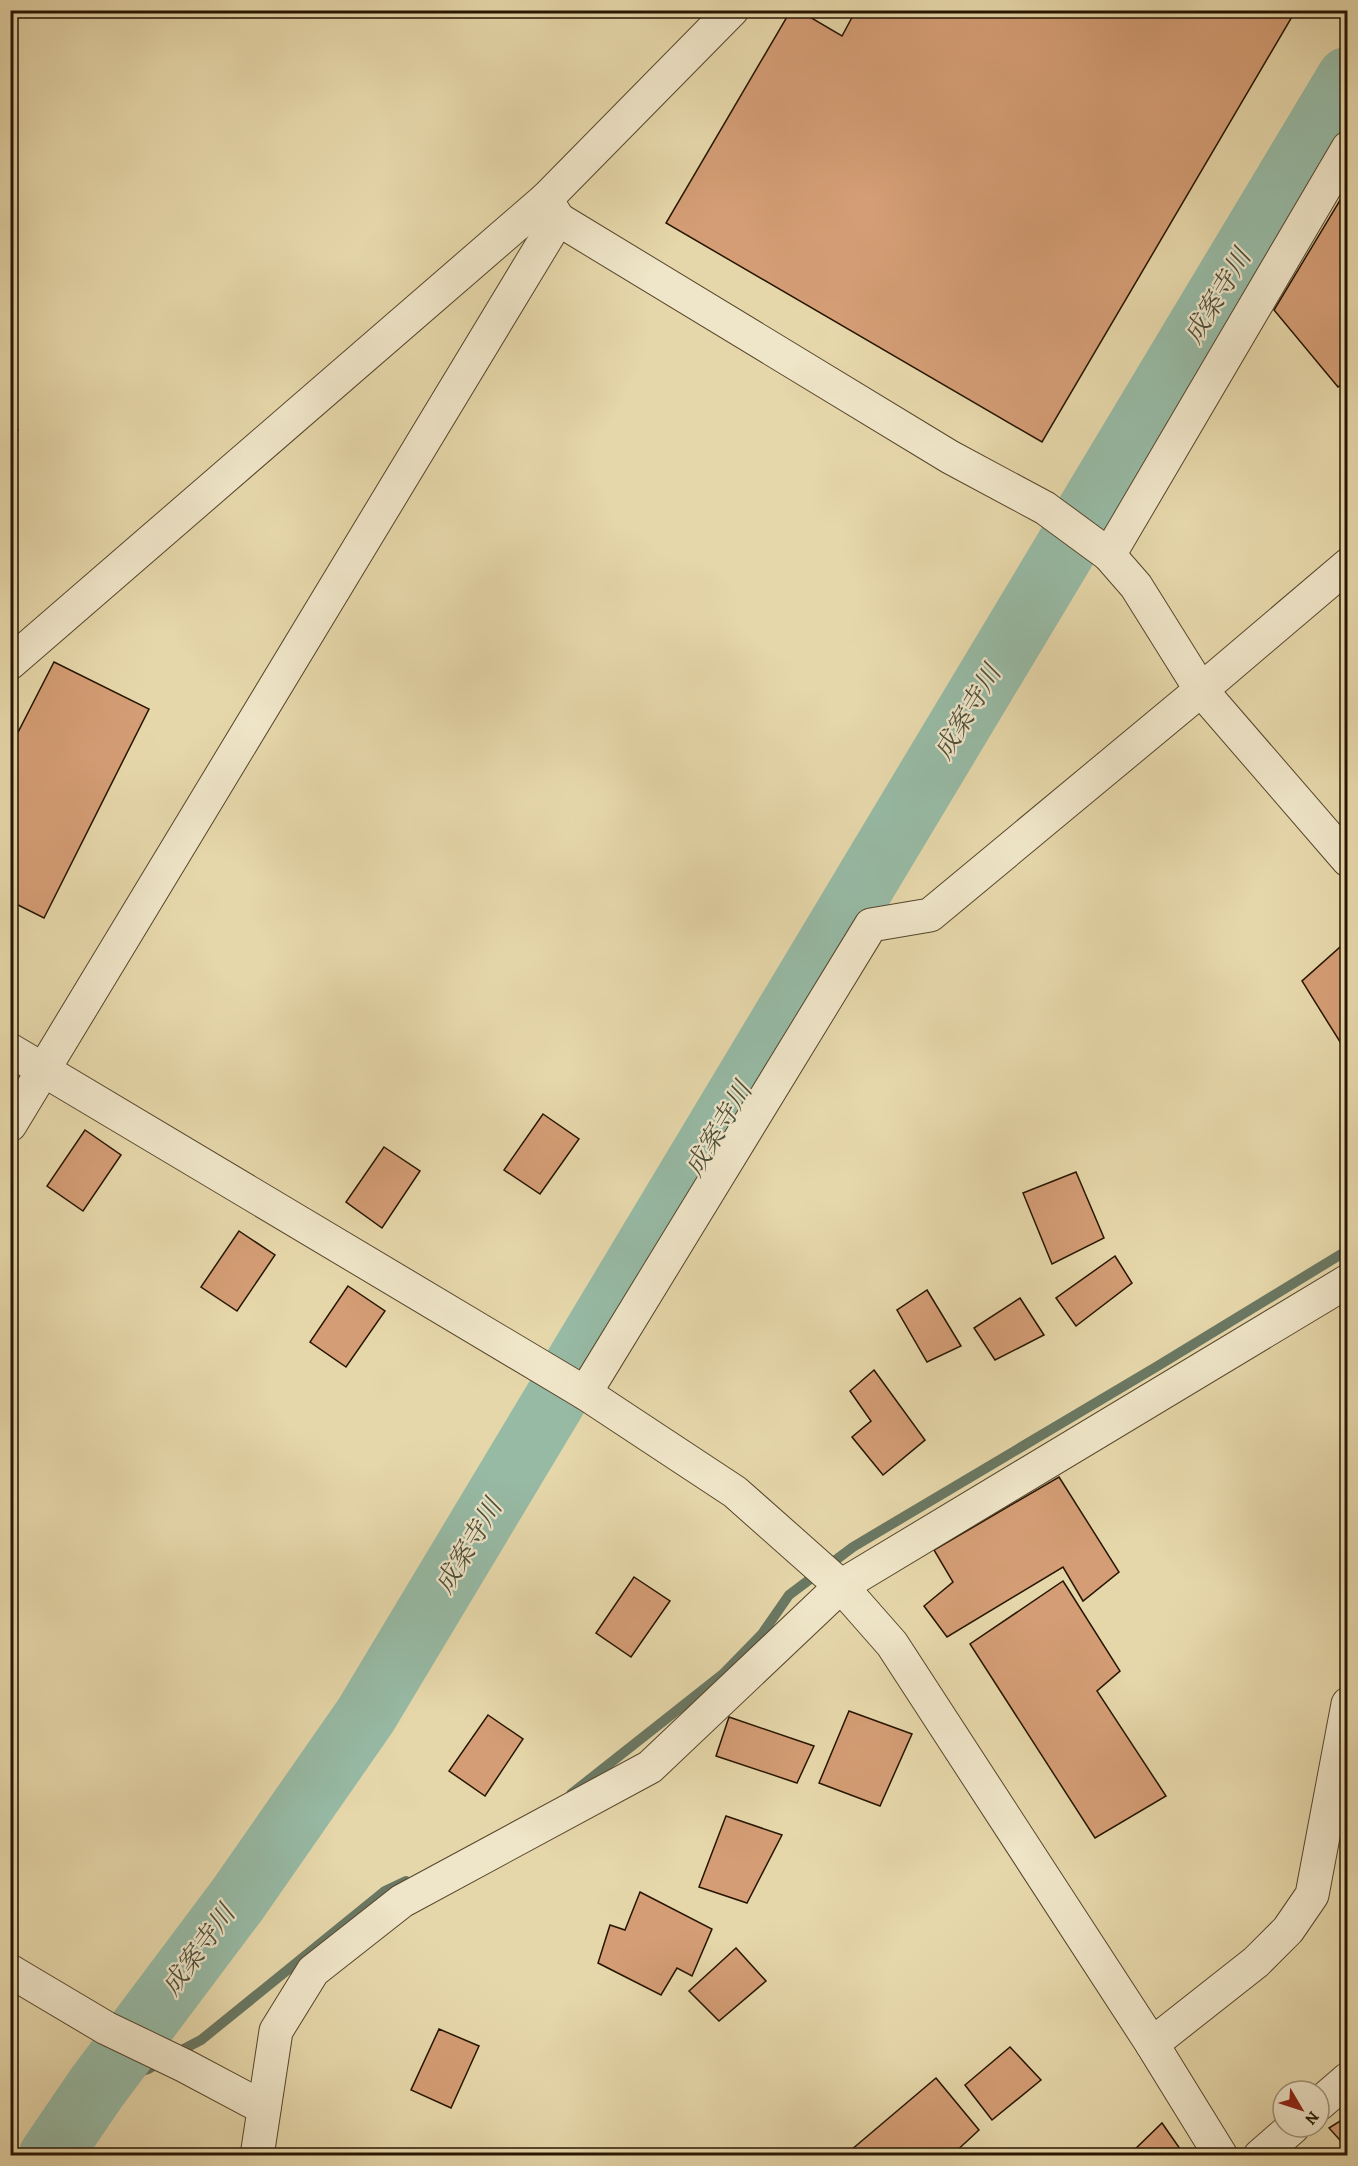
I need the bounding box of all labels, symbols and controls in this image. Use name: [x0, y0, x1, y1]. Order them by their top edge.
water label: 成案寺川: [1176, 240, 1261, 350]
water label: 成案寺川: [926, 656, 1011, 766]
water label: 成案寺川: [677, 1073, 762, 1183]
water label: 成案寺川: [427, 1490, 512, 1600]
water label: 成案寺川: [154, 1896, 245, 2003]
north arrow: [1271, 2079, 1331, 2139]
text: N: [1299, 2106, 1324, 2130]

